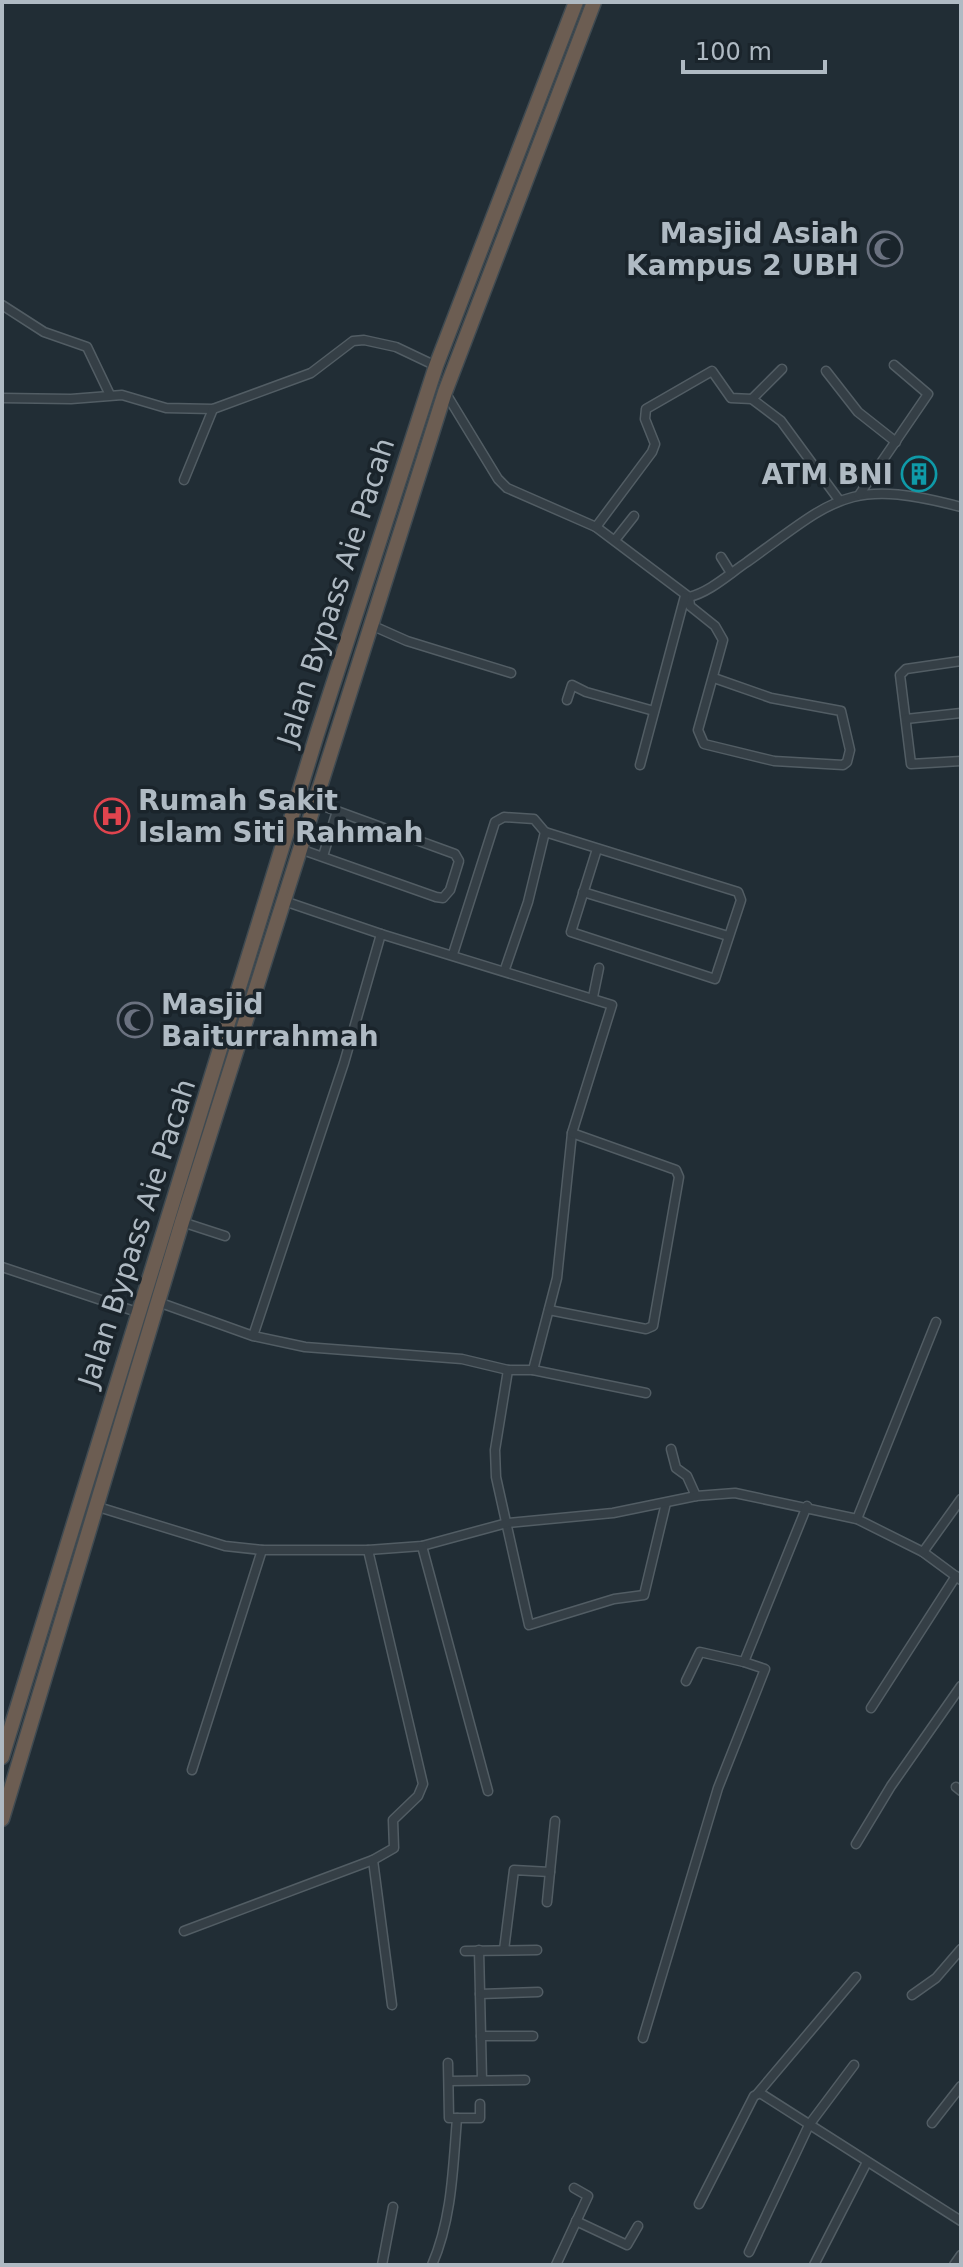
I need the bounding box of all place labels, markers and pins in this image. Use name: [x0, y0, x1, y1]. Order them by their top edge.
place label: Masjid Asiah Kampus 2 UBH: [626, 217, 859, 282]
mosque icon: Masjid Asiah Kampus 2 UBH: [866, 230, 904, 268]
building icon: ATM BNI: [900, 455, 938, 493]
place label: ATM BNI: [762, 458, 893, 491]
place label: Rumah Sakit Islam Siti Rahmah: [138, 784, 423, 849]
hospital icon: Rumah Sakit Islam Siti Rahmah: [93, 797, 131, 835]
place label: Masjid Baiturrahmah: [161, 988, 379, 1053]
mosque icon: Masjid Baiturrahmah: [116, 1001, 154, 1039]

